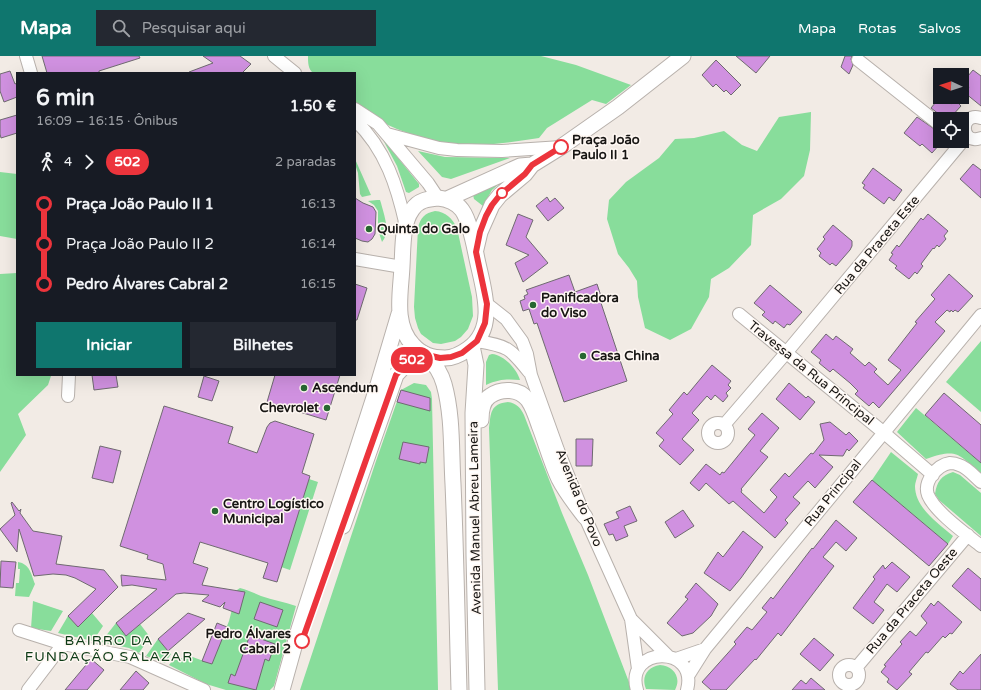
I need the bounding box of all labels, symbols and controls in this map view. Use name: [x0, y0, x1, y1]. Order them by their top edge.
search box: [96, 10, 376, 46]
text: Mapa: [20, 17, 72, 39]
icon: search: [110, 17, 132, 39]
text: Pesquisar aqui: [142, 19, 246, 37]
text: Mapa: [798, 20, 836, 37]
text: Rotas: [858, 20, 896, 37]
text: Salvos: [918, 20, 961, 37]
north arrow: [933, 68, 969, 104]
map controls: [933, 68, 969, 148]
text: 6 min: [36, 85, 95, 111]
text: 1.50 €: [290, 97, 336, 115]
button: locate: [933, 112, 969, 148]
text: 16:09 – 16:15 · Ônibus: [36, 113, 178, 129]
place label: Praça João Paulo II 1: [572, 132, 640, 163]
marker: Praça João Paulo II 1: [553, 139, 569, 155]
icon: walk: [36, 151, 58, 173]
icon: forward: [78, 151, 100, 173]
text: 502: [114, 153, 141, 170]
text: 4: [64, 154, 72, 170]
text: 2 paradas: [275, 154, 336, 170]
unlabelled marker: [496, 187, 508, 199]
street label: Rua da Praceta Este: [831, 192, 923, 298]
text: Praça João Paulo II 1: [66, 195, 214, 213]
text: 16:13: [300, 196, 336, 212]
place label: Quinta do Galo: [377, 221, 470, 237]
marker: Quinta do Galo: [364, 224, 374, 234]
text: Praça João Paulo II 2: [66, 235, 214, 253]
text: 16:14: [300, 236, 336, 252]
text: Pedro Álvares Cabral 2: [66, 275, 228, 293]
text: 16:15: [300, 276, 336, 292]
place label: Panificadora do Viso: [541, 290, 619, 321]
marker: Panificadora do Viso: [528, 300, 538, 310]
street label: Travessa da Rua Principal: [745, 317, 877, 429]
button: Iniciar: [36, 322, 182, 368]
button: Bilhetes: [190, 322, 336, 368]
line badge: 502: [389, 347, 435, 373]
place label: Casa China: [591, 348, 660, 364]
text: 502: [399, 351, 425, 368]
marker: Casa China: [578, 351, 588, 361]
place label: Ascendum: [312, 380, 378, 396]
marker: Ascendum: [299, 383, 309, 393]
place label: Chevrolet: [260, 400, 319, 416]
marker: Chevrolet: [322, 403, 332, 413]
street label: Avenida Manuel Abreu Lameira: [465, 421, 485, 615]
street label: Avenida do Povo: [552, 447, 606, 549]
street label: Rua Principal: [801, 456, 865, 530]
place label: Centro Logístico Municipal: [223, 496, 324, 527]
marker: Centro Logístico Municipal: [210, 506, 220, 516]
street label: Rua da Praceta Oeste: [863, 545, 961, 657]
place label: Pedro Álvares Cabral 2: [205, 625, 291, 657]
district label: BAIRRO DA FUNDAÇÃO SALAZAR: [25, 632, 193, 665]
marker: Pedro Álvares Cabral 2: [294, 633, 310, 649]

